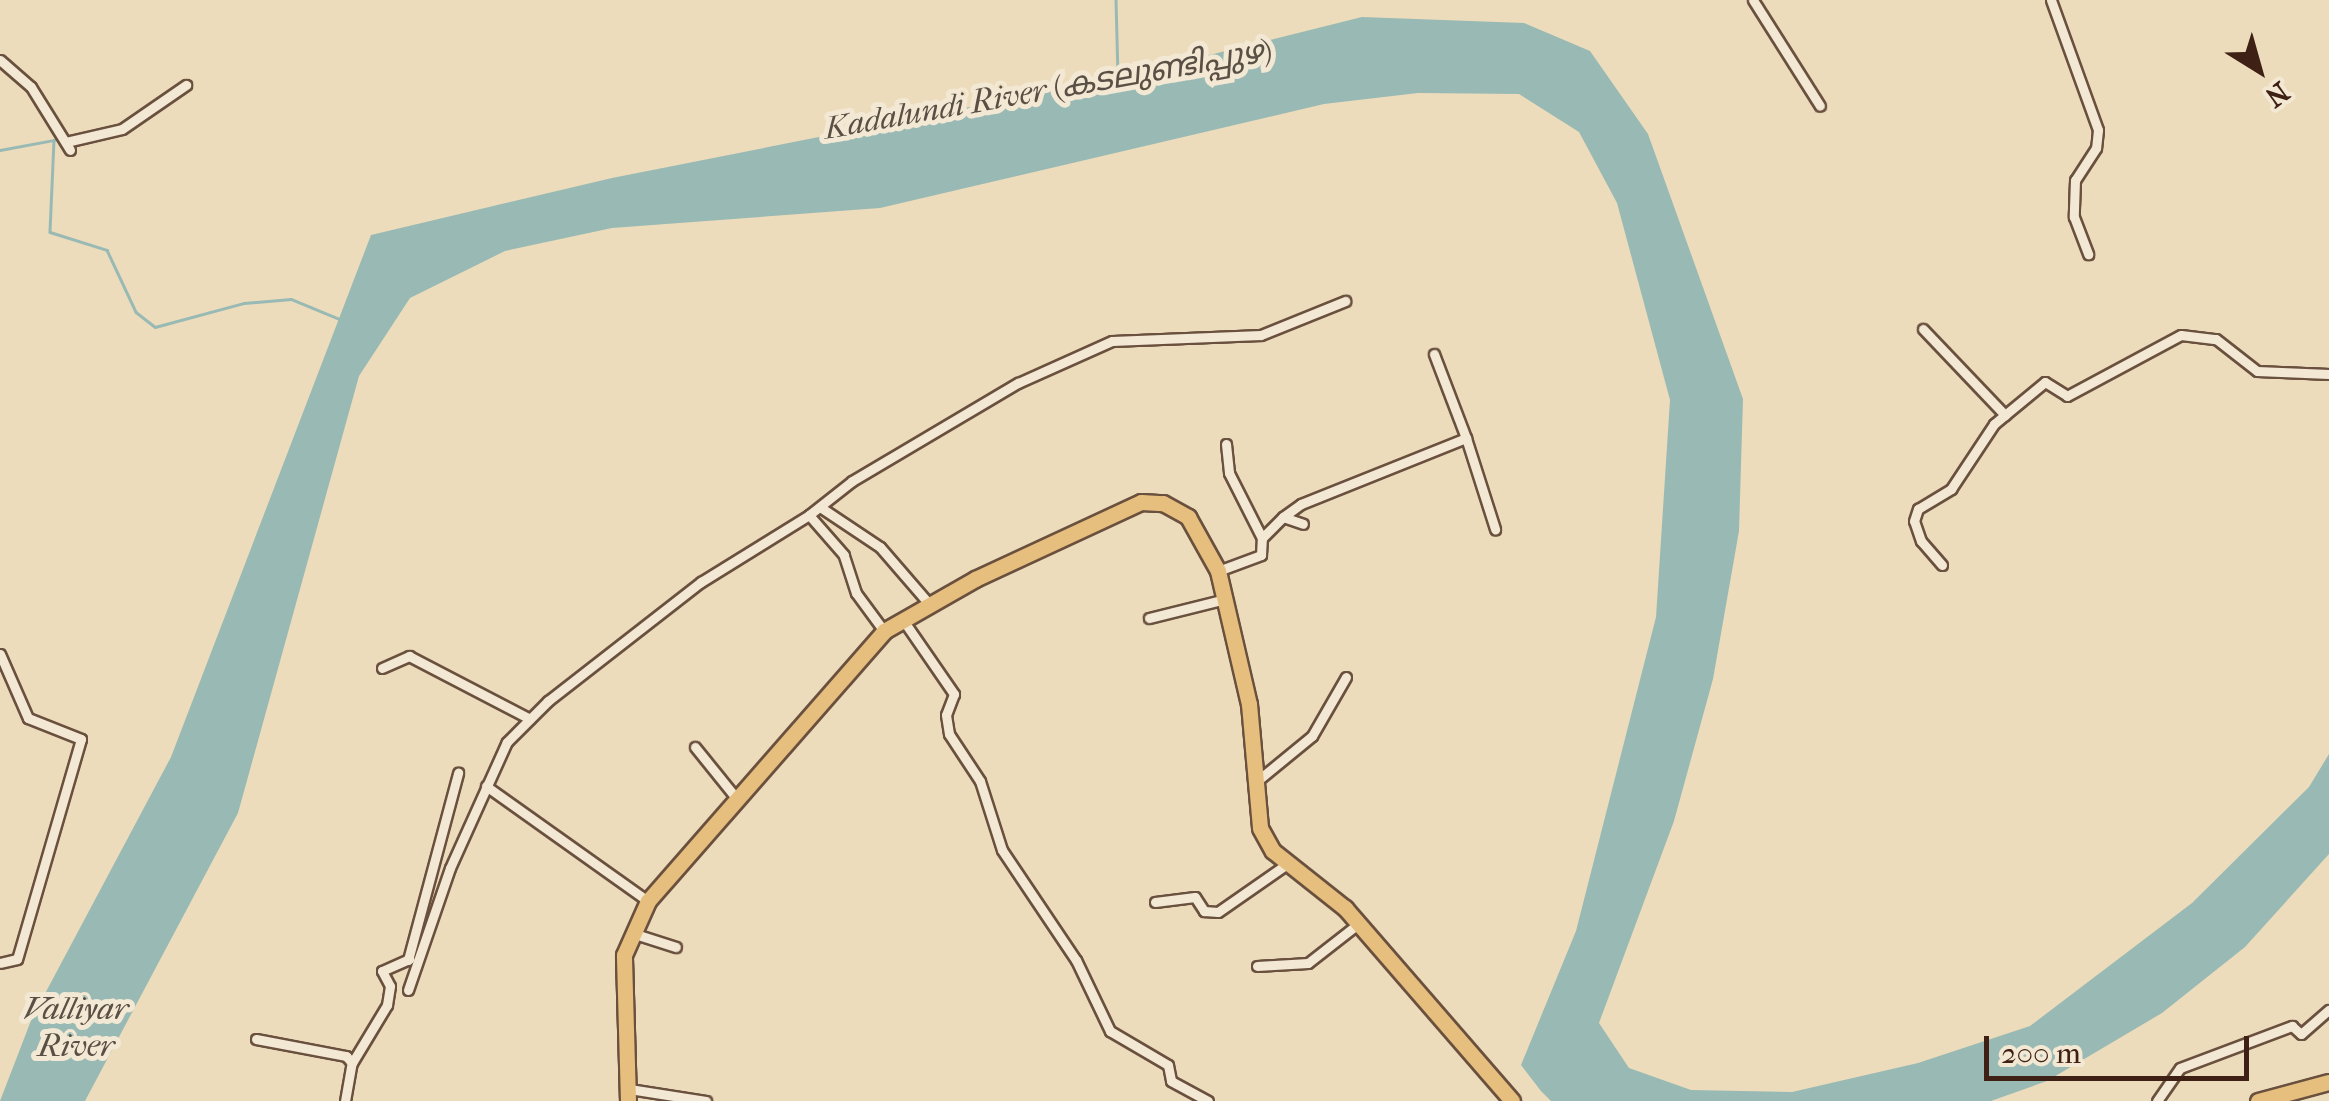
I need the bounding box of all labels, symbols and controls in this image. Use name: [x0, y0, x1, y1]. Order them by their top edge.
north arrow: [2209, 20, 2309, 120]
water label: Kadalundi River (കടലുണ്ടിപ്പുഴ): [821, 32, 1275, 148]
text: N: [2259, 75, 2296, 114]
water label: Valliyar River: [24, 991, 128, 1066]
scale bar: [1989, 1016, 2254, 1078]
text: 200 m: [2001, 1036, 2081, 1071]

